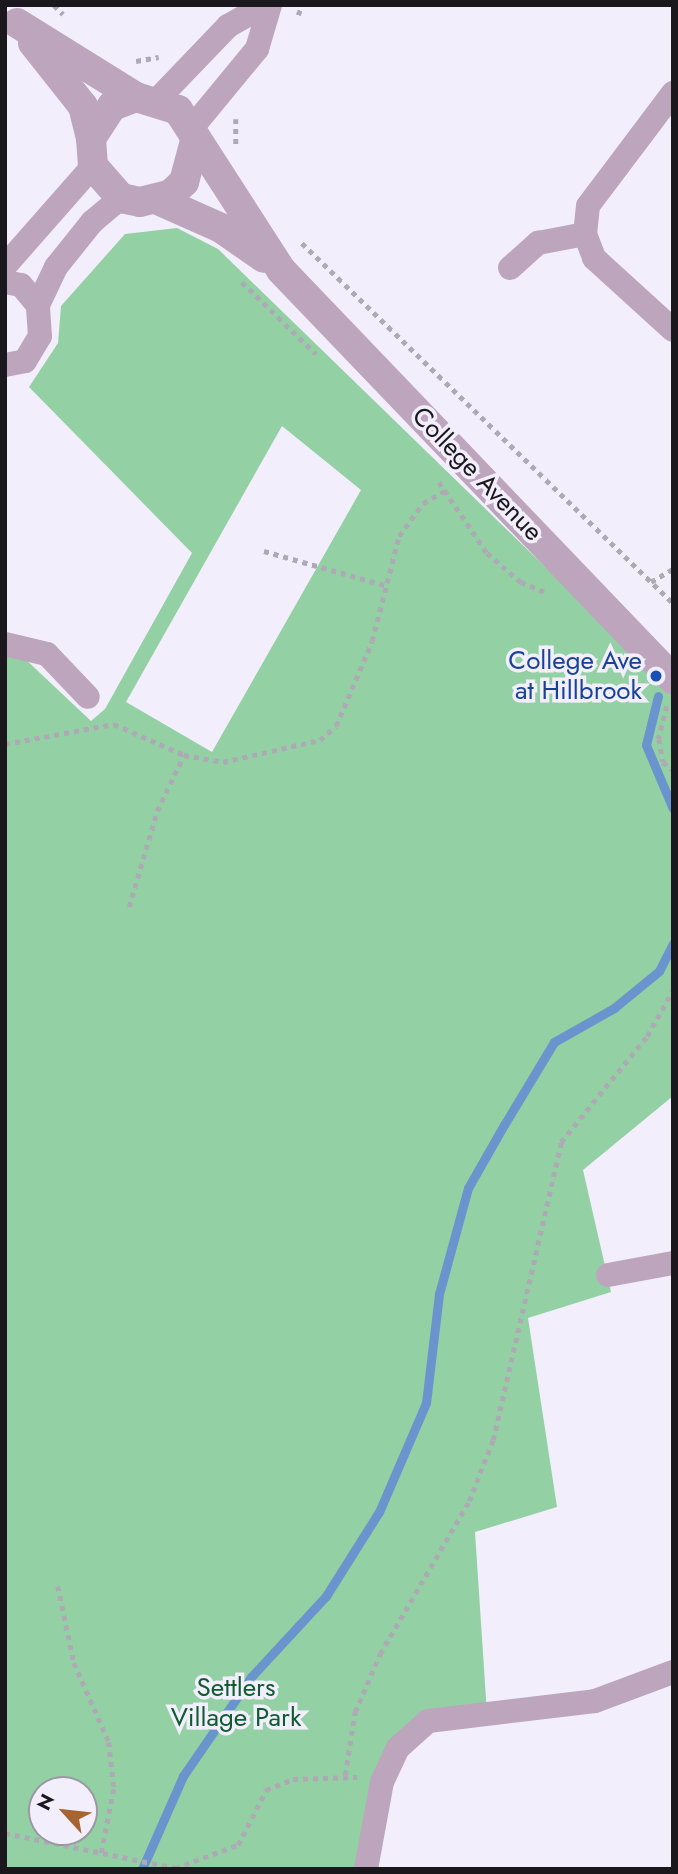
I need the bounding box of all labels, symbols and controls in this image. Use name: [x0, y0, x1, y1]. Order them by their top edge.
street label: College Avenue: [405, 400, 549, 548]
place label: College Ave at Hillbrook: [508, 645, 642, 706]
marker: College Ave at Hillbrook: [648, 668, 664, 684]
park label: Settlers Village Park: [171, 1672, 301, 1734]
north arrow: [28, 1776, 98, 1846]
text: N: [30, 1789, 61, 1815]

